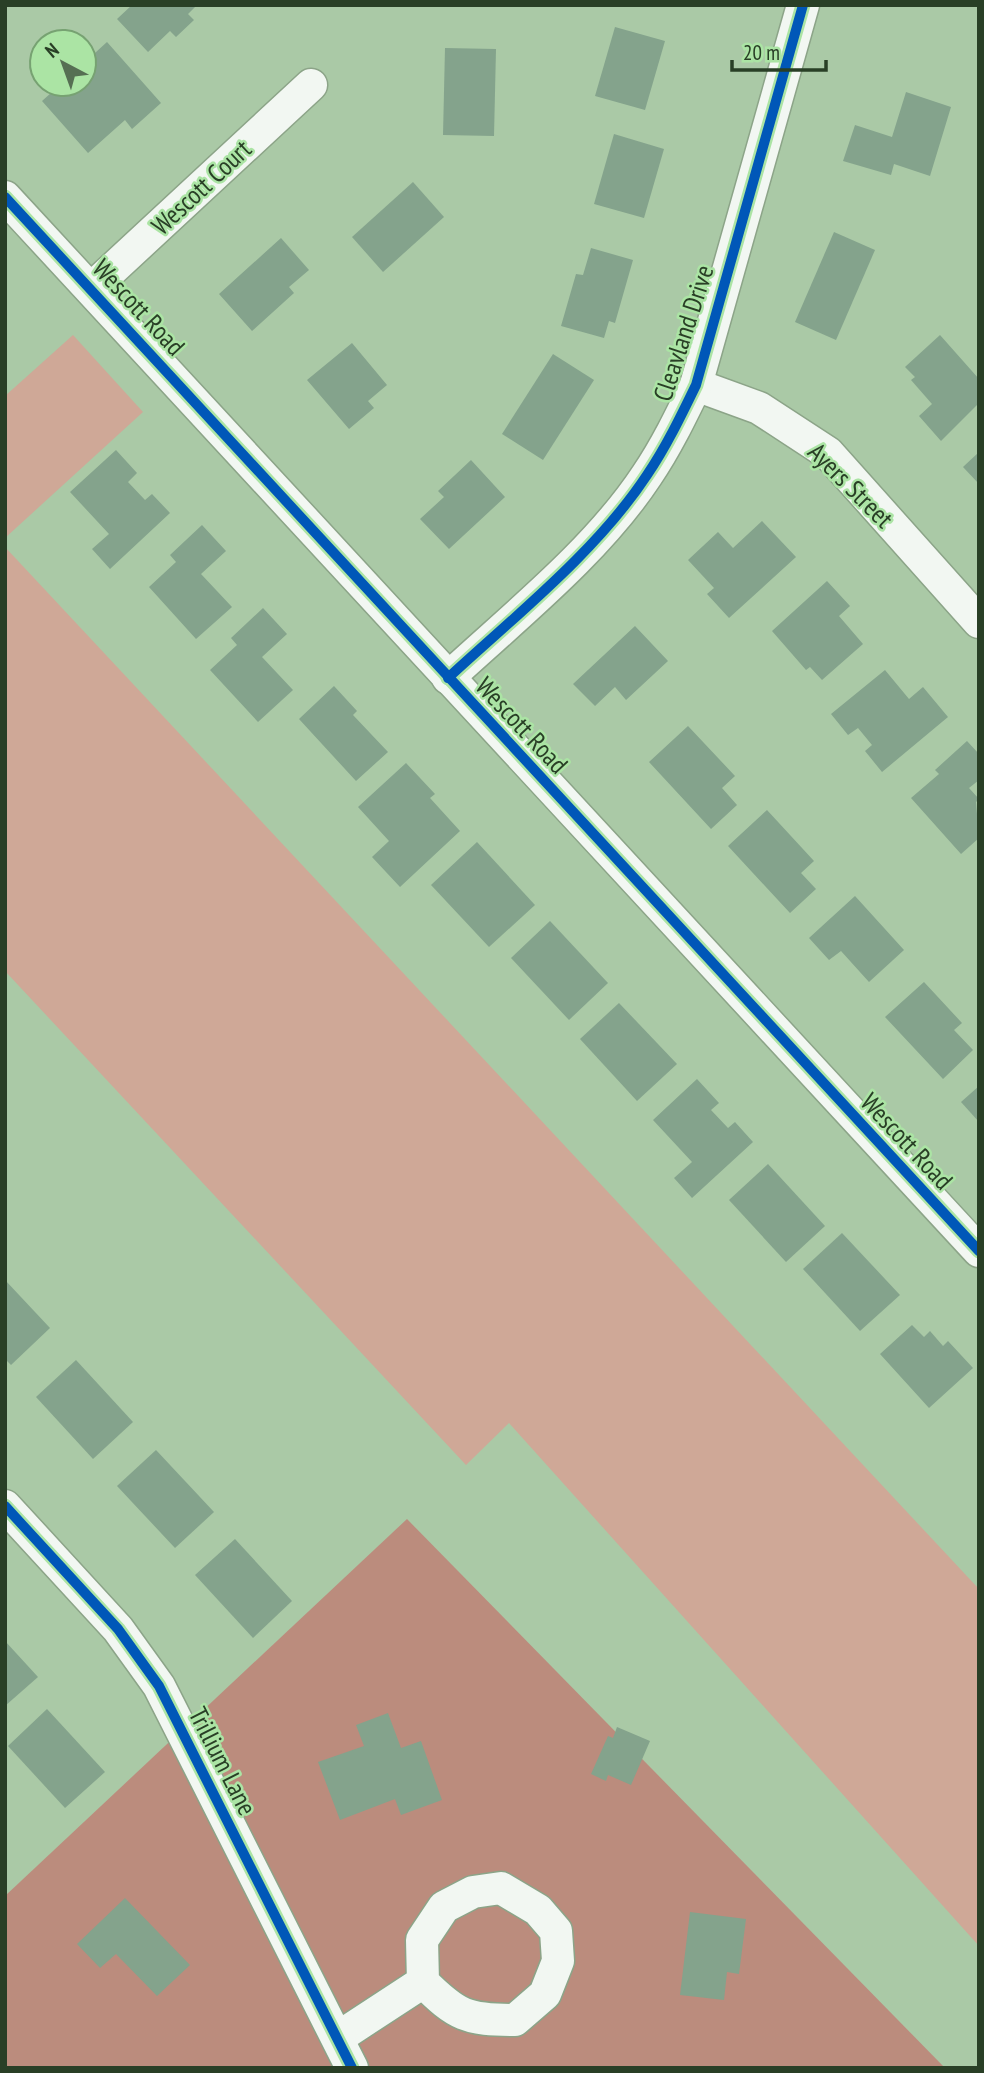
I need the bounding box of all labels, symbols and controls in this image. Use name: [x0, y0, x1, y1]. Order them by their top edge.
north arrow: [28, 28, 98, 98]
scale bar: [732, 28, 827, 72]
text: N: [40, 38, 64, 63]
text: 20 m: [743, 39, 780, 66]
street label: Wescott Court: [144, 132, 258, 242]
street label: Wescott Road: [86, 252, 192, 362]
street label: Cleavland Drive: [646, 261, 720, 405]
street label: Ayers Street: [801, 435, 901, 535]
street label: Wescott Road: [469, 670, 575, 780]
street label: Wescott Road: [854, 1086, 960, 1196]
street label: Trillium Lane: [182, 1702, 264, 1820]

